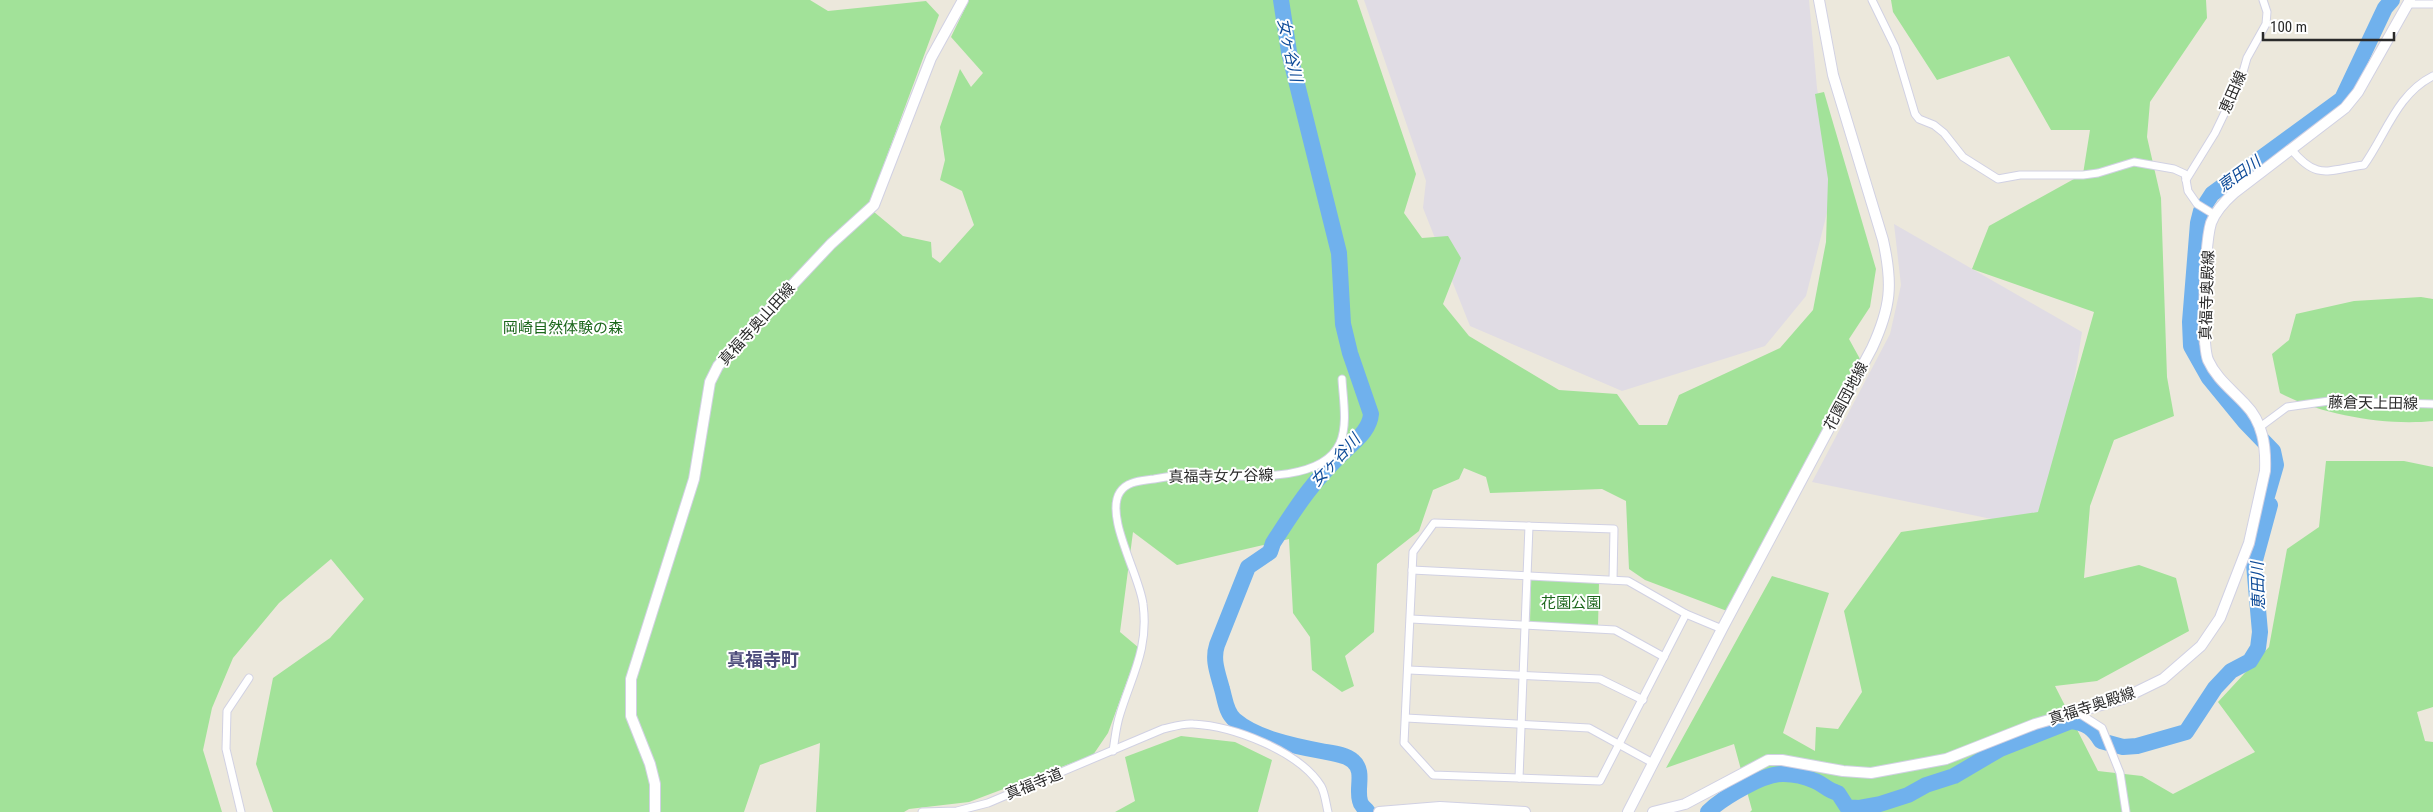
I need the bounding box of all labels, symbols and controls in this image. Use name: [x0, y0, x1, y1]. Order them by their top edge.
scale bar: [2263, 10, 2394, 42]
water label: 女ヶ谷川: [1274, 17, 1306, 85]
text: 100 m: [2270, 18, 2307, 36]
street label: 恵田線: [2216, 68, 2250, 116]
water label: 恵田川: [2214, 151, 2266, 196]
street label: 真福寺奥殿線: [2196, 250, 2218, 340]
street label: 真福寺奥山田線: [715, 279, 799, 369]
park label: 岡崎自然体験の森: [503, 319, 623, 337]
street label: 花園団地線: [1820, 359, 1872, 433]
street label: 藤倉天上田線: [2328, 393, 2418, 413]
water label: 女ヶ谷川: [1306, 429, 1365, 490]
street label: 真福寺女ケ谷線: [1168, 466, 1274, 486]
water label: 恵田川: [2248, 560, 2268, 610]
park label: 花園公園: [1541, 594, 1601, 612]
district label: 真福寺町: [727, 649, 799, 670]
street label: 真福寺奥殿線: [2046, 684, 2138, 728]
street label: 真福寺道: [1003, 764, 1065, 804]

